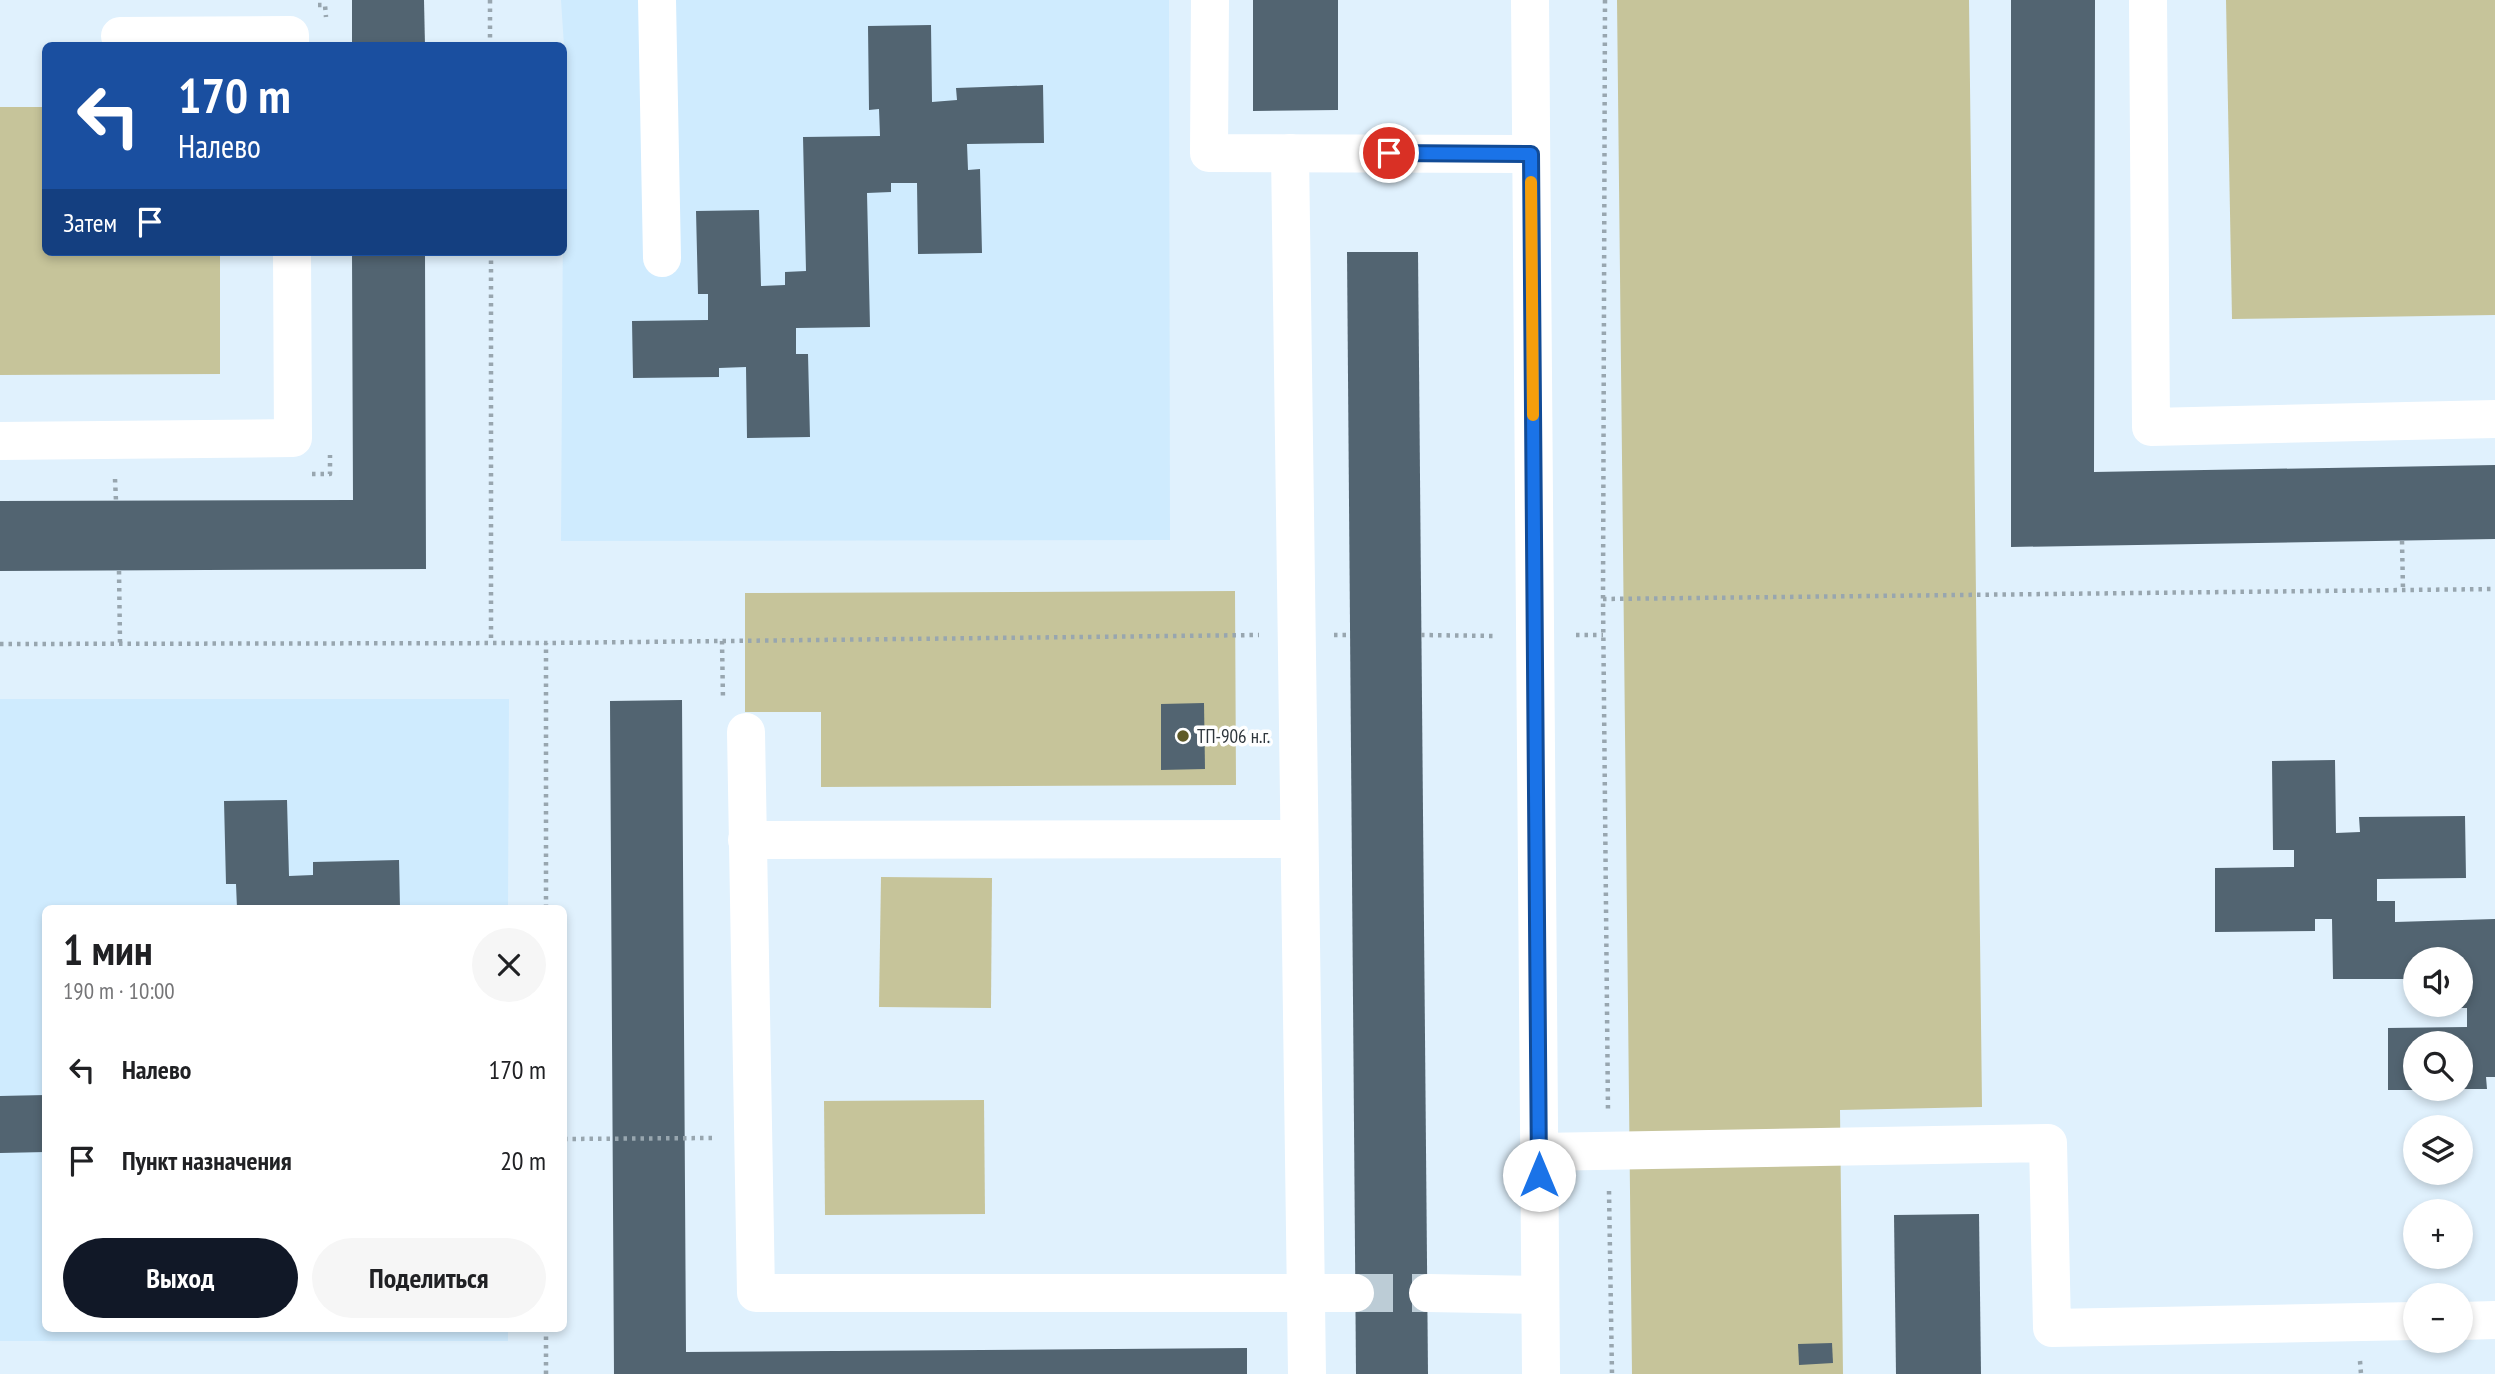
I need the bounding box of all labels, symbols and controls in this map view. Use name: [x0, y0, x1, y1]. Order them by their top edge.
text: 170 m: [178, 63, 291, 127]
icon: left: [63, 70, 154, 161]
pin: [1359, 123, 1419, 183]
text: Налево: [178, 125, 261, 167]
icon: arrive: [1370, 134, 1408, 172]
icon: arrive: [131, 203, 169, 241]
text: Затем: [63, 206, 117, 239]
place label: ТП-906 н.г.: [1197, 724, 1270, 748]
marker: ТП-906 н.г.: [1175, 728, 1191, 744]
text: 1 мин: [63, 922, 153, 977]
button: close: [472, 928, 546, 1002]
map controls: [2403, 947, 2473, 1353]
button: sound: [2403, 947, 2473, 1017]
text: 190 m · 10:00: [63, 976, 175, 1005]
button: search: [2403, 1031, 2473, 1101]
icon: left: [63, 1051, 101, 1089]
text: Налево: [122, 1053, 191, 1086]
text: 170 m: [488, 1053, 546, 1086]
button: layers: [2403, 1115, 2473, 1185]
position arrow: [1502, 1138, 1576, 1212]
icon: arrive: [63, 1142, 101, 1180]
text: Пункт назначения: [122, 1144, 292, 1177]
text: 20 m: [500, 1144, 546, 1177]
button: +: [2403, 1199, 2473, 1269]
button: Выход: [63, 1238, 298, 1318]
button: Поделиться: [312, 1238, 546, 1318]
button: −: [2403, 1283, 2473, 1353]

